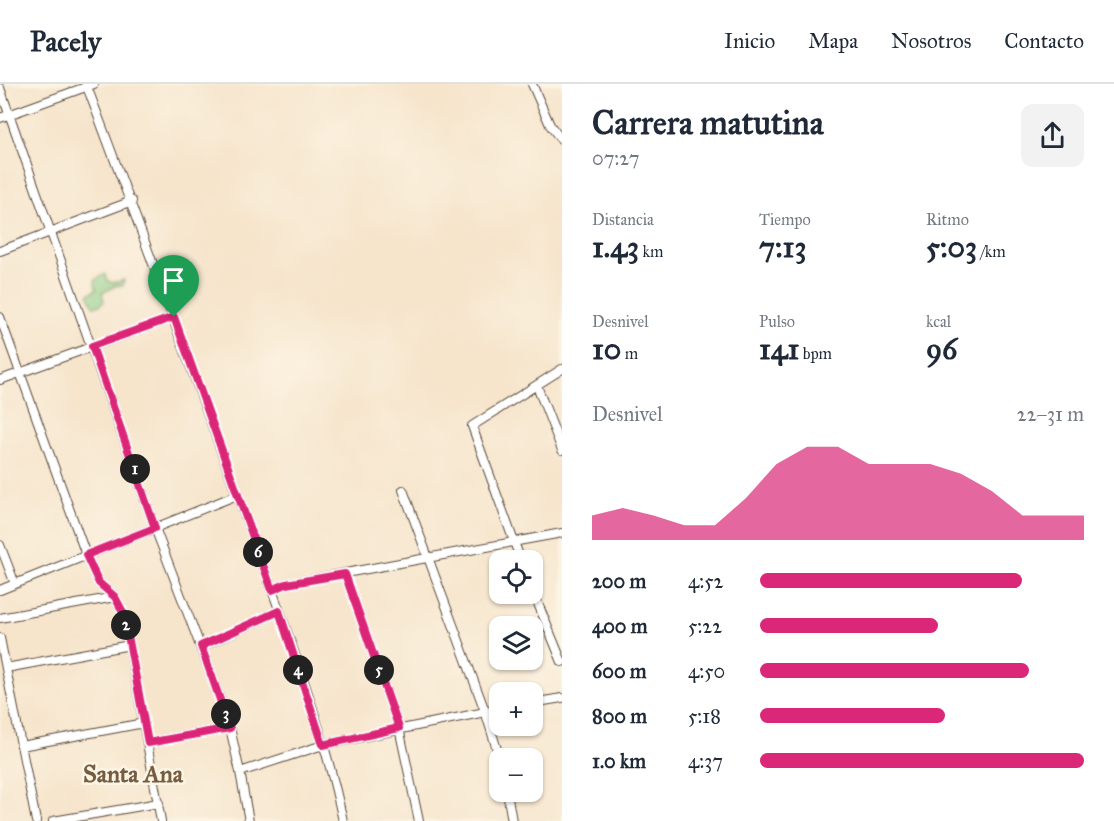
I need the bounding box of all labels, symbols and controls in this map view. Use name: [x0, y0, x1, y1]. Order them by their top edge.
text: Pacely: [30, 24, 101, 59]
text: Inicio: [724, 28, 775, 54]
text: Mapa: [808, 28, 858, 54]
text: Nosotros: [891, 28, 971, 54]
text: Contacto: [1004, 28, 1084, 54]
text: Carrera matutina: [592, 103, 824, 143]
button: share: [1021, 104, 1084, 167]
text: 07:27: [592, 146, 639, 170]
text: Distancia: [592, 210, 654, 229]
text: Tiempo: [759, 210, 811, 229]
text: Ritmo: [926, 210, 969, 229]
text: 1.43: [592, 229, 639, 265]
text: 7:13: [759, 229, 806, 265]
text: 5:03: [926, 229, 977, 265]
text: km: [639, 242, 663, 261]
text: /km: [977, 242, 1006, 261]
pin: [148, 255, 199, 317]
icon: arrive: [157, 264, 190, 297]
text: Desnivel: [592, 312, 648, 331]
text: Pulso: [759, 312, 795, 331]
text: kcal: [926, 312, 951, 331]
text: 10: [592, 331, 621, 367]
text: 141: [759, 331, 799, 367]
text: 96: [926, 331, 958, 367]
text: m: [621, 344, 638, 363]
text: bpm: [799, 344, 832, 363]
text: Desnivel: [592, 402, 663, 426]
text: 22–31 m: [1017, 402, 1084, 426]
pin: 1: [120, 454, 150, 484]
text: 1: [132, 459, 138, 478]
pin: 6: [243, 537, 273, 567]
text: 6: [254, 542, 262, 561]
map controls: [489, 550, 543, 802]
button: locate: [489, 550, 543, 604]
text: 200 m: [592, 569, 646, 593]
text: 4:52: [688, 569, 723, 593]
pin: 2: [111, 610, 141, 640]
text: 400 m: [592, 614, 648, 638]
text: 5:22: [688, 614, 722, 638]
text: 2: [122, 615, 130, 634]
button: layers: [489, 616, 543, 670]
pin: 4: [283, 655, 313, 685]
pin: 5: [364, 655, 394, 685]
text: 600 m: [592, 659, 647, 683]
text: 4:50: [688, 659, 725, 683]
text: 4: [294, 660, 302, 679]
text: 5: [375, 660, 383, 679]
button: +: [489, 682, 543, 736]
pin: 3: [211, 699, 241, 729]
text: 3: [223, 704, 229, 723]
text: 800 m: [592, 704, 647, 728]
text: 5:18: [688, 704, 721, 728]
button: −: [489, 748, 543, 802]
text: 1.0 km: [592, 749, 646, 773]
text: 4:37: [688, 749, 723, 773]
district label: Santa Ana: [83, 759, 184, 789]

